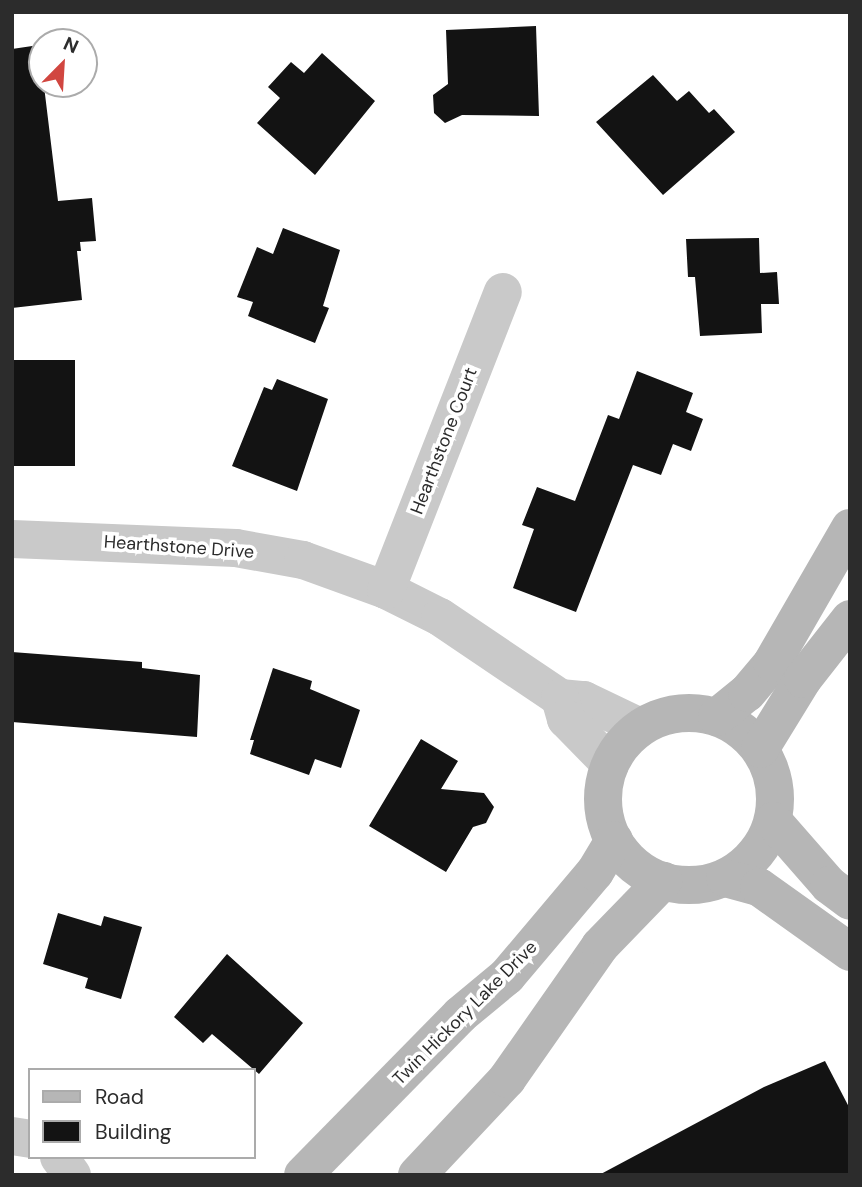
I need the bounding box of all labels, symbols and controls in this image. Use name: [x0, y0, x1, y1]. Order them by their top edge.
north arrow: [28, 28, 98, 98]
text: N: [60, 31, 82, 59]
street label: Hearthstone Court: [406, 365, 482, 517]
street label: Hearthstone Drive: [103, 531, 255, 563]
street label: Twin Hickory Lake Drive: [388, 936, 542, 1090]
legend: [28, 1068, 256, 1159]
text: Road: [95, 1083, 144, 1111]
text: Building: [95, 1118, 171, 1146]

